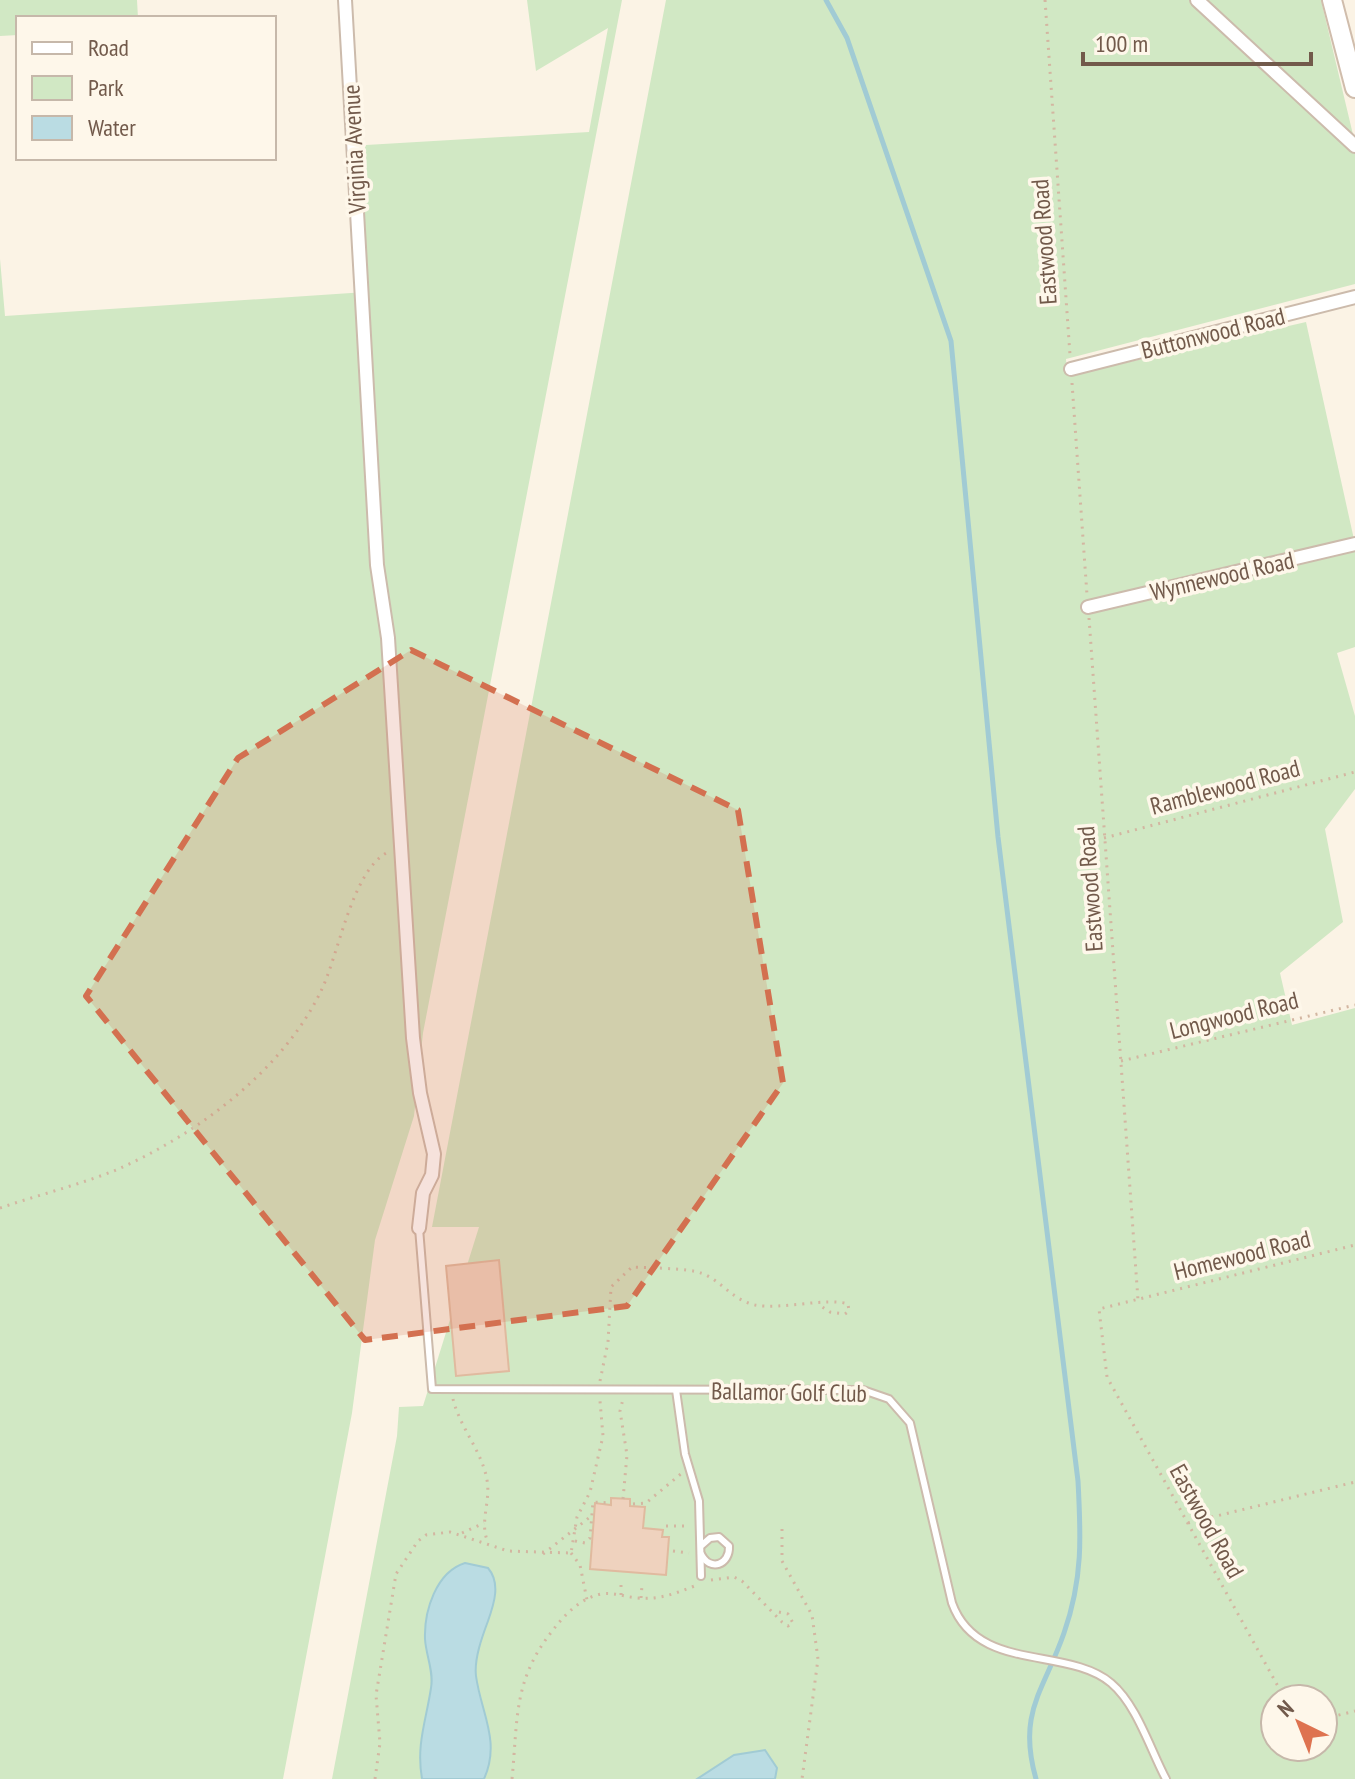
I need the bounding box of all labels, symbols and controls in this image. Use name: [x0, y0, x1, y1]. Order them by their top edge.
legend: [16, 16, 276, 160]
scale bar: [1083, 16, 1311, 66]
text: 100 m: [1095, 28, 1148, 59]
text: Road: [88, 32, 129, 63]
text: Park: [88, 72, 124, 103]
street label: Virginia Avenue: [335, 84, 373, 215]
text: Water: [88, 112, 136, 143]
street label: Eastwood Road: [1024, 178, 1064, 306]
street label: Buttonwood Road: [1138, 300, 1288, 366]
street label: Wynnewood Road: [1147, 544, 1297, 608]
street label: Ramblewood Road: [1147, 752, 1303, 822]
street label: Eastwood Road: [1070, 825, 1110, 953]
street label: Longwood Road: [1167, 984, 1301, 1046]
street label: Homewood Road: [1170, 1223, 1314, 1287]
street label: Ballamor Golf Club: [711, 1375, 867, 1409]
street label: Eastwood Road: [1163, 1459, 1251, 1583]
north arrow: [1259, 1683, 1339, 1763]
text: N: [1271, 1694, 1299, 1723]

